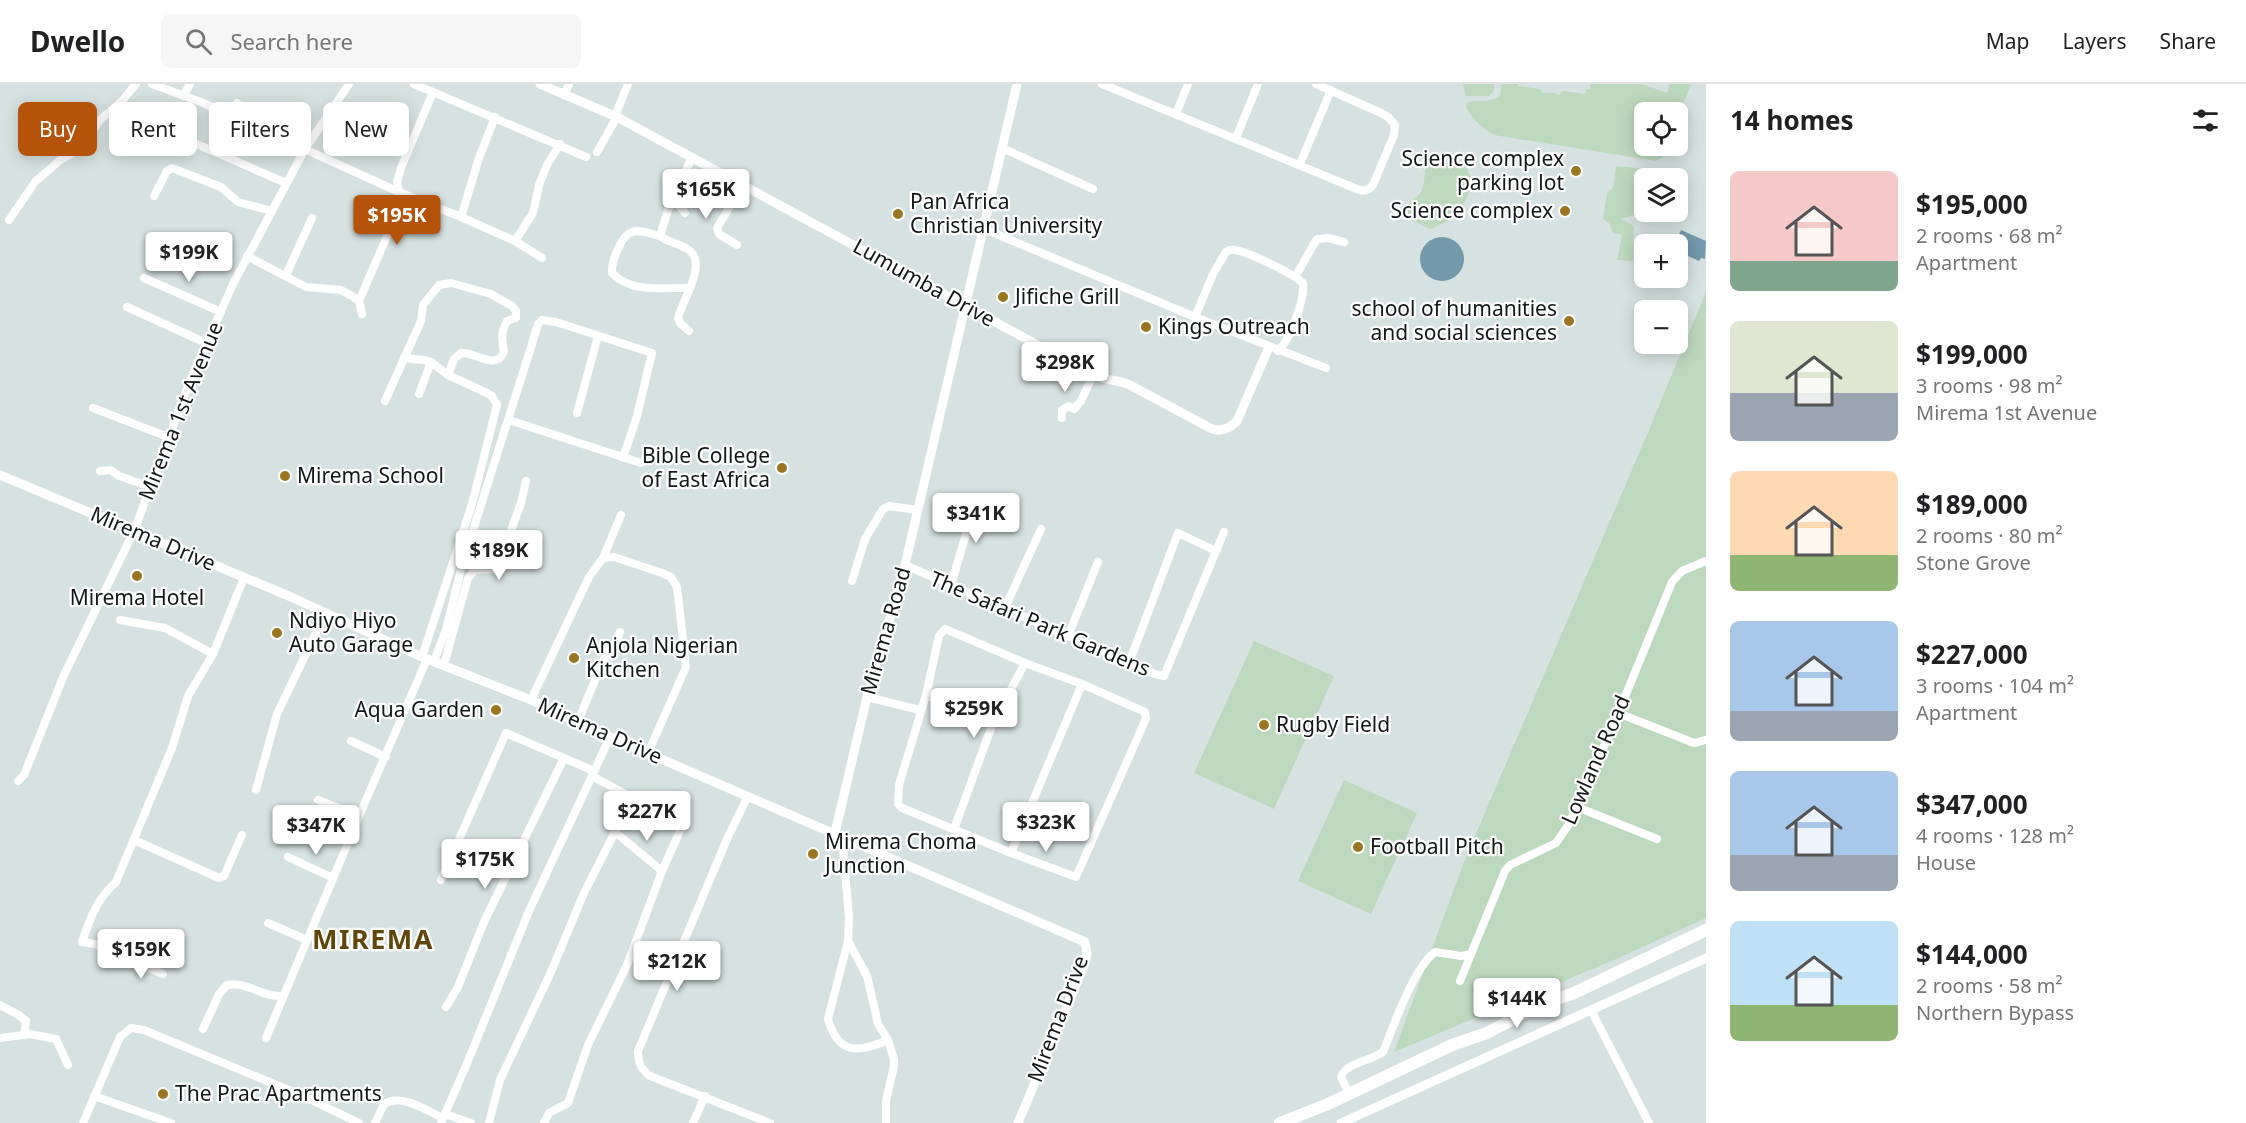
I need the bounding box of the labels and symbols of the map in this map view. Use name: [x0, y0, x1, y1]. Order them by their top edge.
place label: Science complex parking lot: [1401, 144, 1564, 196]
marker: Science complex parking lot: [1569, 164, 1583, 178]
pin: $165K: [664, 169, 748, 220]
place label: Pan Africa Christian University: [910, 187, 1103, 239]
pin: $195K: [355, 195, 439, 246]
place label: Science complex: [1390, 196, 1553, 224]
marker: Science complex: [1558, 204, 1572, 218]
marker: Pan Africa Christian University: [891, 207, 905, 221]
pin: $199K: [147, 232, 231, 283]
street label: Lumumba Drive: [848, 232, 1001, 333]
place label: Jifiche Grill: [1013, 282, 1119, 310]
marker: Jifiche Grill: [996, 290, 1010, 304]
place label: school of humanities and social sciences: [1352, 294, 1557, 346]
place label: Kings Outreach: [1158, 312, 1310, 340]
marker: school of humanities and social sciences: [1562, 314, 1576, 328]
street label: Mirema 1st Avenue: [131, 317, 229, 504]
marker: Kings Outreach: [1139, 320, 1153, 334]
pin: $298K: [1023, 342, 1107, 393]
place label: Bible College of East Africa: [641, 441, 770, 493]
place label: Mirema School: [297, 461, 444, 489]
marker: Bible College of East Africa: [775, 461, 789, 475]
marker: Mirema School: [278, 469, 292, 483]
pin: $341K: [934, 493, 1018, 544]
street label: Mirema Drive: [87, 499, 220, 577]
pin: $189K: [457, 530, 541, 581]
street label: Mirema Road: [853, 563, 917, 698]
street label: The Safari Park Gardens: [926, 564, 1155, 682]
marker: Mirema Hotel: [130, 569, 144, 583]
place label: Mirema Hotel: [70, 583, 204, 611]
place label: Ndiyo Hiyo Auto Garage: [289, 606, 413, 658]
marker: Ndiyo Hiyo Auto Garage: [270, 626, 284, 640]
place label: Anjola Nigerian Kitchen: [586, 631, 738, 683]
marker: Anjola Nigerian Kitchen: [567, 651, 581, 665]
pin: $259K: [932, 688, 1016, 739]
street label: Mirema Drive: [534, 690, 667, 770]
street label: Lowland Road: [1554, 690, 1636, 829]
place label: Aqua Garden: [354, 695, 484, 723]
marker: Aqua Garden: [489, 703, 503, 717]
place label: Rugby Field: [1276, 710, 1390, 738]
marker: Rugby Field: [1257, 718, 1271, 732]
pin: $227K: [605, 791, 689, 842]
pin: $323K: [1004, 802, 1088, 853]
pin: $347K: [274, 805, 358, 856]
place label: Mirema Choma Junction: [823, 827, 977, 879]
place label: Football Pitch: [1370, 832, 1504, 860]
pin: $175K: [443, 839, 527, 890]
marker: Football Pitch: [1351, 840, 1365, 854]
marker: Mirema Choma Junction: [806, 847, 820, 861]
district label: MIREMA: [312, 920, 434, 957]
pin: $159K: [99, 929, 183, 980]
pin: $212K: [635, 941, 719, 992]
street label: Mirema Drive: [1020, 951, 1094, 1086]
pin: $144K: [1475, 978, 1559, 1029]
place label: The Prac Apartments: [175, 1079, 382, 1107]
marker: The Prac Apartments: [156, 1087, 170, 1101]

